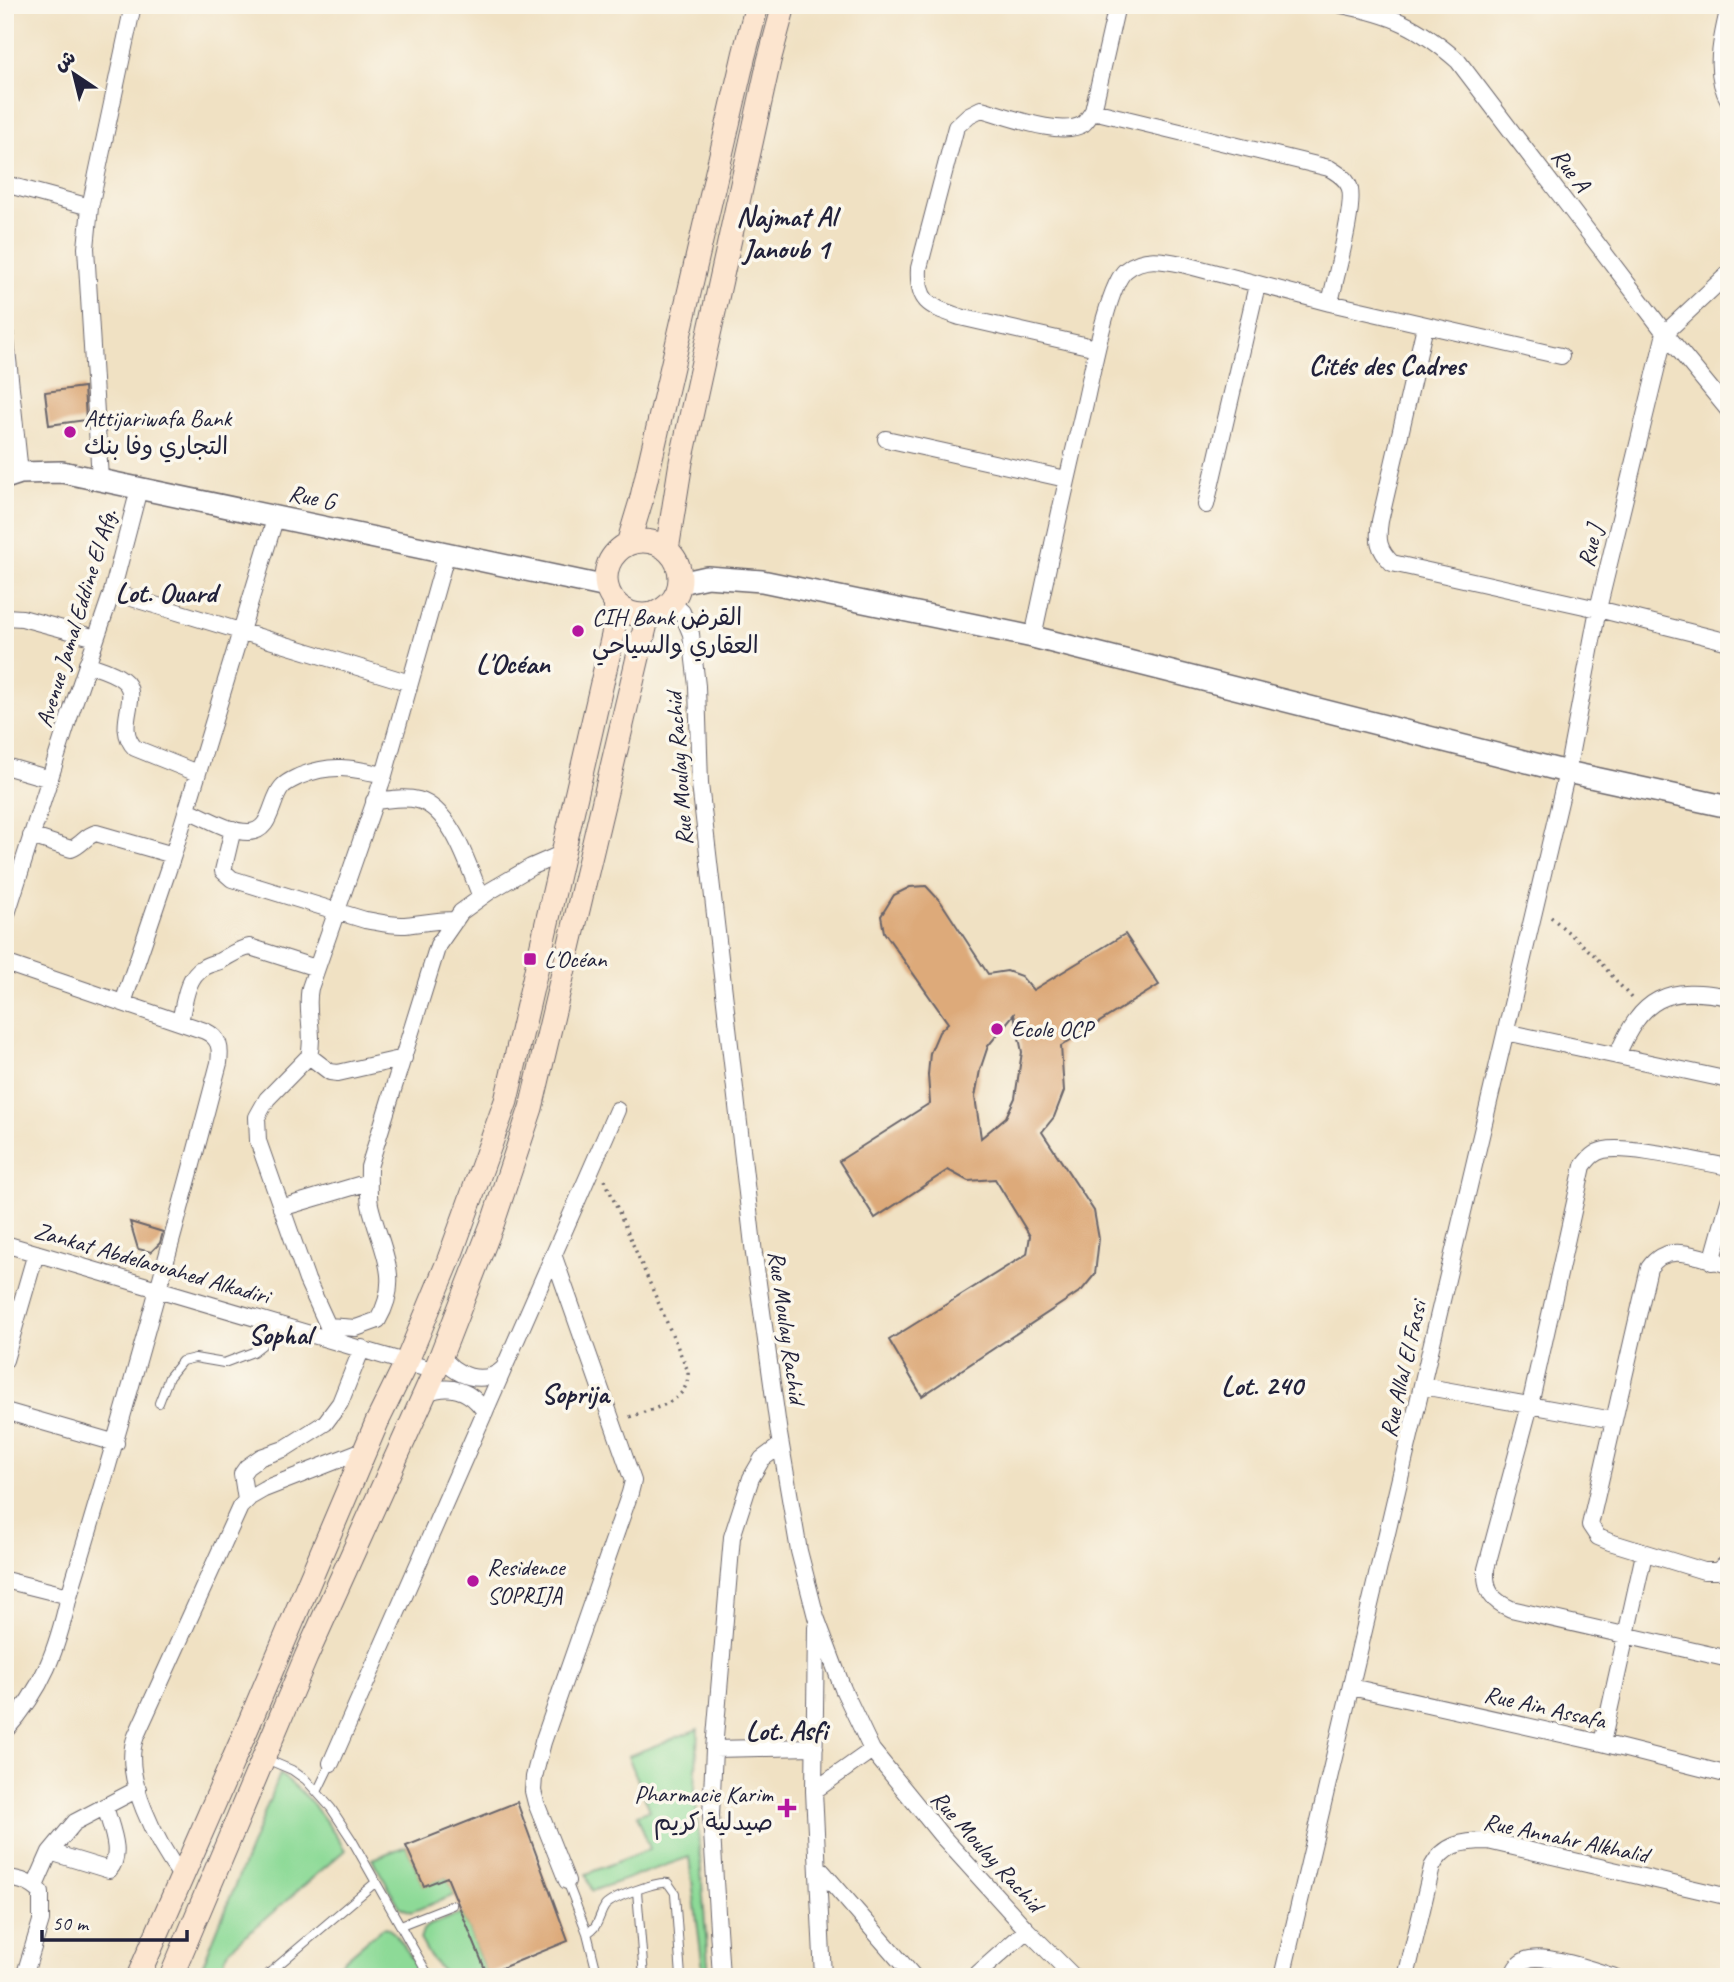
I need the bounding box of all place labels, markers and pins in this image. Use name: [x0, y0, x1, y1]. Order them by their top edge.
place label: Attijariwafa Bank التجاري وفا بنك: [84, 403, 234, 463]
marker: Attijariwafa Bank التجاري وفا بنك: [62, 424, 78, 440]
place label: CIH Bank القرض العقاري والسياحي: [592, 602, 759, 666]
marker: CIH Bank القرض العقاري والسياحي: [570, 623, 586, 639]
place label: L'Océan: [544, 944, 608, 974]
marker: L'Océan: [522, 951, 538, 967]
place label: Ecole OCP: [1011, 1014, 1095, 1044]
marker: Ecole OCP: [989, 1021, 1005, 1037]
place label: Residence SOPRIJA: [487, 1552, 567, 1610]
marker: Residence SOPRIJA: [465, 1573, 481, 1589]
place label: Pharmacie Karim صيدلية كريم: [634, 1779, 774, 1840]
marker: Pharmacie Karim صيدلية كريم: [779, 1800, 795, 1816]

